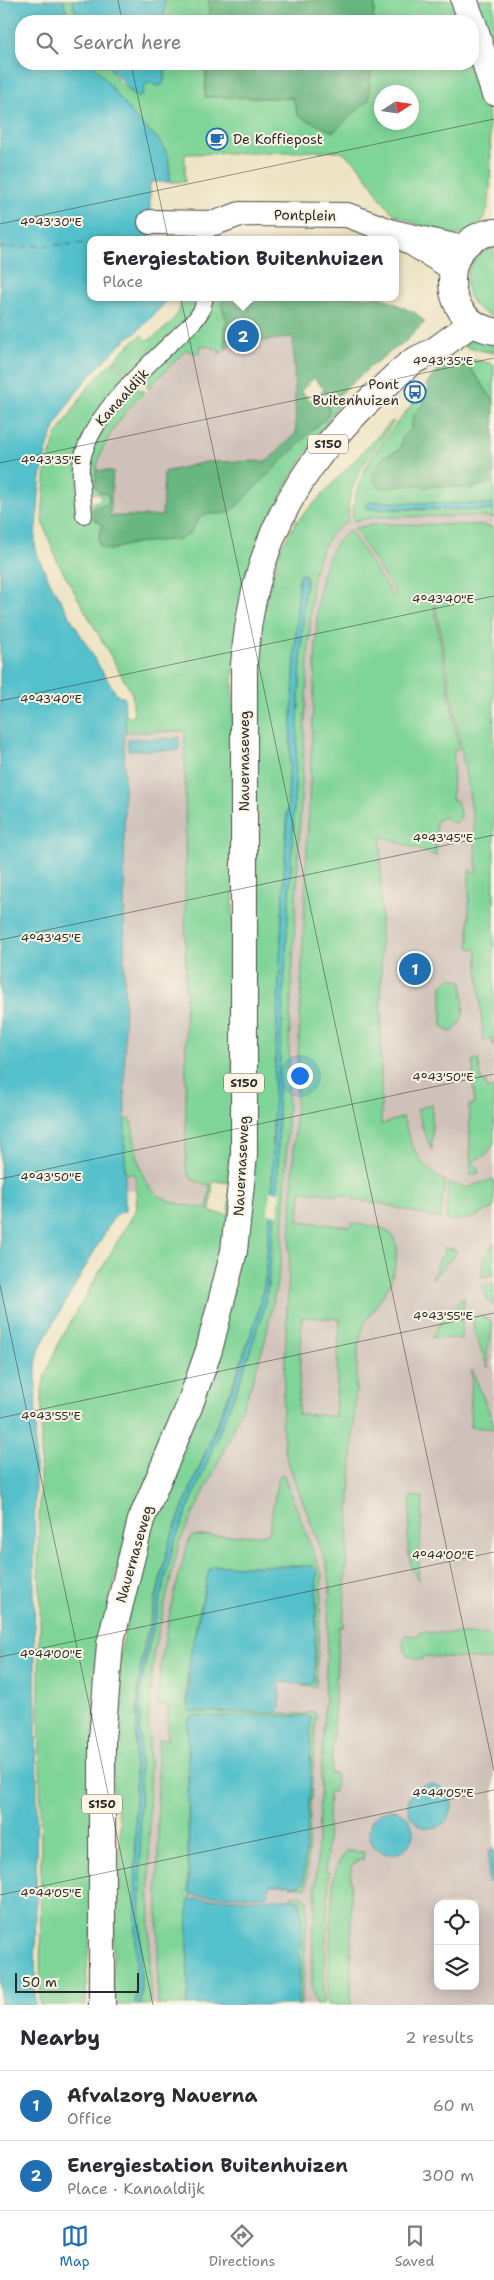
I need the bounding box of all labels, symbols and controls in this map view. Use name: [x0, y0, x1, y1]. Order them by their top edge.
search box: [15, 15, 479, 70]
icon: search: [33, 29, 61, 57]
text: Search here: [73, 30, 182, 55]
north arrow: [374, 85, 419, 130]
cafe icon: De Koffiepost: [205, 127, 229, 151]
place label: De Koffiepost: [233, 130, 323, 148]
street label: Pontplein: [274, 205, 337, 225]
text: 4°43'30"E: [20, 214, 82, 230]
popup: [87, 236, 399, 301]
text: Energiestation Buitenhuizen: [103, 246, 383, 271]
text: Place: [103, 271, 143, 292]
pin: 2: [227, 317, 259, 355]
text: 4°43'35"E: [413, 353, 473, 369]
street label: Kanaaldijk: [91, 364, 153, 430]
place label: Pont Buitenhuizen: [313, 375, 399, 409]
bus stop icon: Pont Buitenhuizen: [403, 380, 427, 404]
road number: S150: [308, 434, 348, 454]
text: 4°43'35"E: [21, 452, 81, 468]
text: 4°43'40"E: [412, 591, 474, 607]
text: 4°43'40"E: [20, 691, 82, 707]
street label: Nauernaseweg: [235, 711, 253, 811]
text: 4°43'45"E: [413, 830, 473, 846]
text: 4°43'45"E: [21, 930, 81, 946]
pin: 1: [399, 950, 431, 988]
your location: [287, 1063, 313, 1089]
text: 4°43'50"E: [412, 1069, 474, 1085]
road number: S150: [224, 1074, 264, 1092]
street label: Nauernaseweg: [229, 1115, 253, 1217]
text: 4°43'50"E: [20, 1169, 82, 1185]
text: 4°43'55"E: [413, 1308, 473, 1324]
text: 4°43'55"E: [21, 1408, 81, 1424]
street label: Nauernaseweg: [111, 1503, 157, 1605]
text: 4°44'00"E: [412, 1547, 474, 1563]
text: 4°44'00"E: [20, 1646, 82, 1662]
text: 4°44'05"E: [412, 1785, 474, 1801]
road number: S150: [82, 1795, 122, 1814]
text: 4°44'05"E: [20, 1885, 82, 1901]
map controls: [434, 1900, 479, 1990]
button: locate: [434, 1900, 479, 1945]
button: layers: [434, 1945, 479, 1990]
scale bar: [15, 1970, 139, 1993]
text: 50 m: [22, 1973, 57, 1991]
text: Nearby: [20, 2024, 100, 2052]
text: 2 results: [405, 2027, 474, 2048]
text: Afvalzorg Nauerna: [67, 2083, 257, 2108]
text: 1: [32, 2095, 40, 2116]
text: 60 m: [433, 2095, 474, 2116]
text: Office: [67, 2108, 112, 2129]
text: Energiestation Buitenhuizen: [67, 2153, 348, 2178]
text: 2: [30, 2165, 42, 2186]
text: 300 m: [422, 2165, 474, 2186]
text: Place · Kanaaldijk: [67, 2178, 205, 2199]
tab: Map: [60, 2222, 90, 2270]
tab: Directions: [209, 2222, 275, 2270]
tab: Saved: [395, 2222, 434, 2270]

